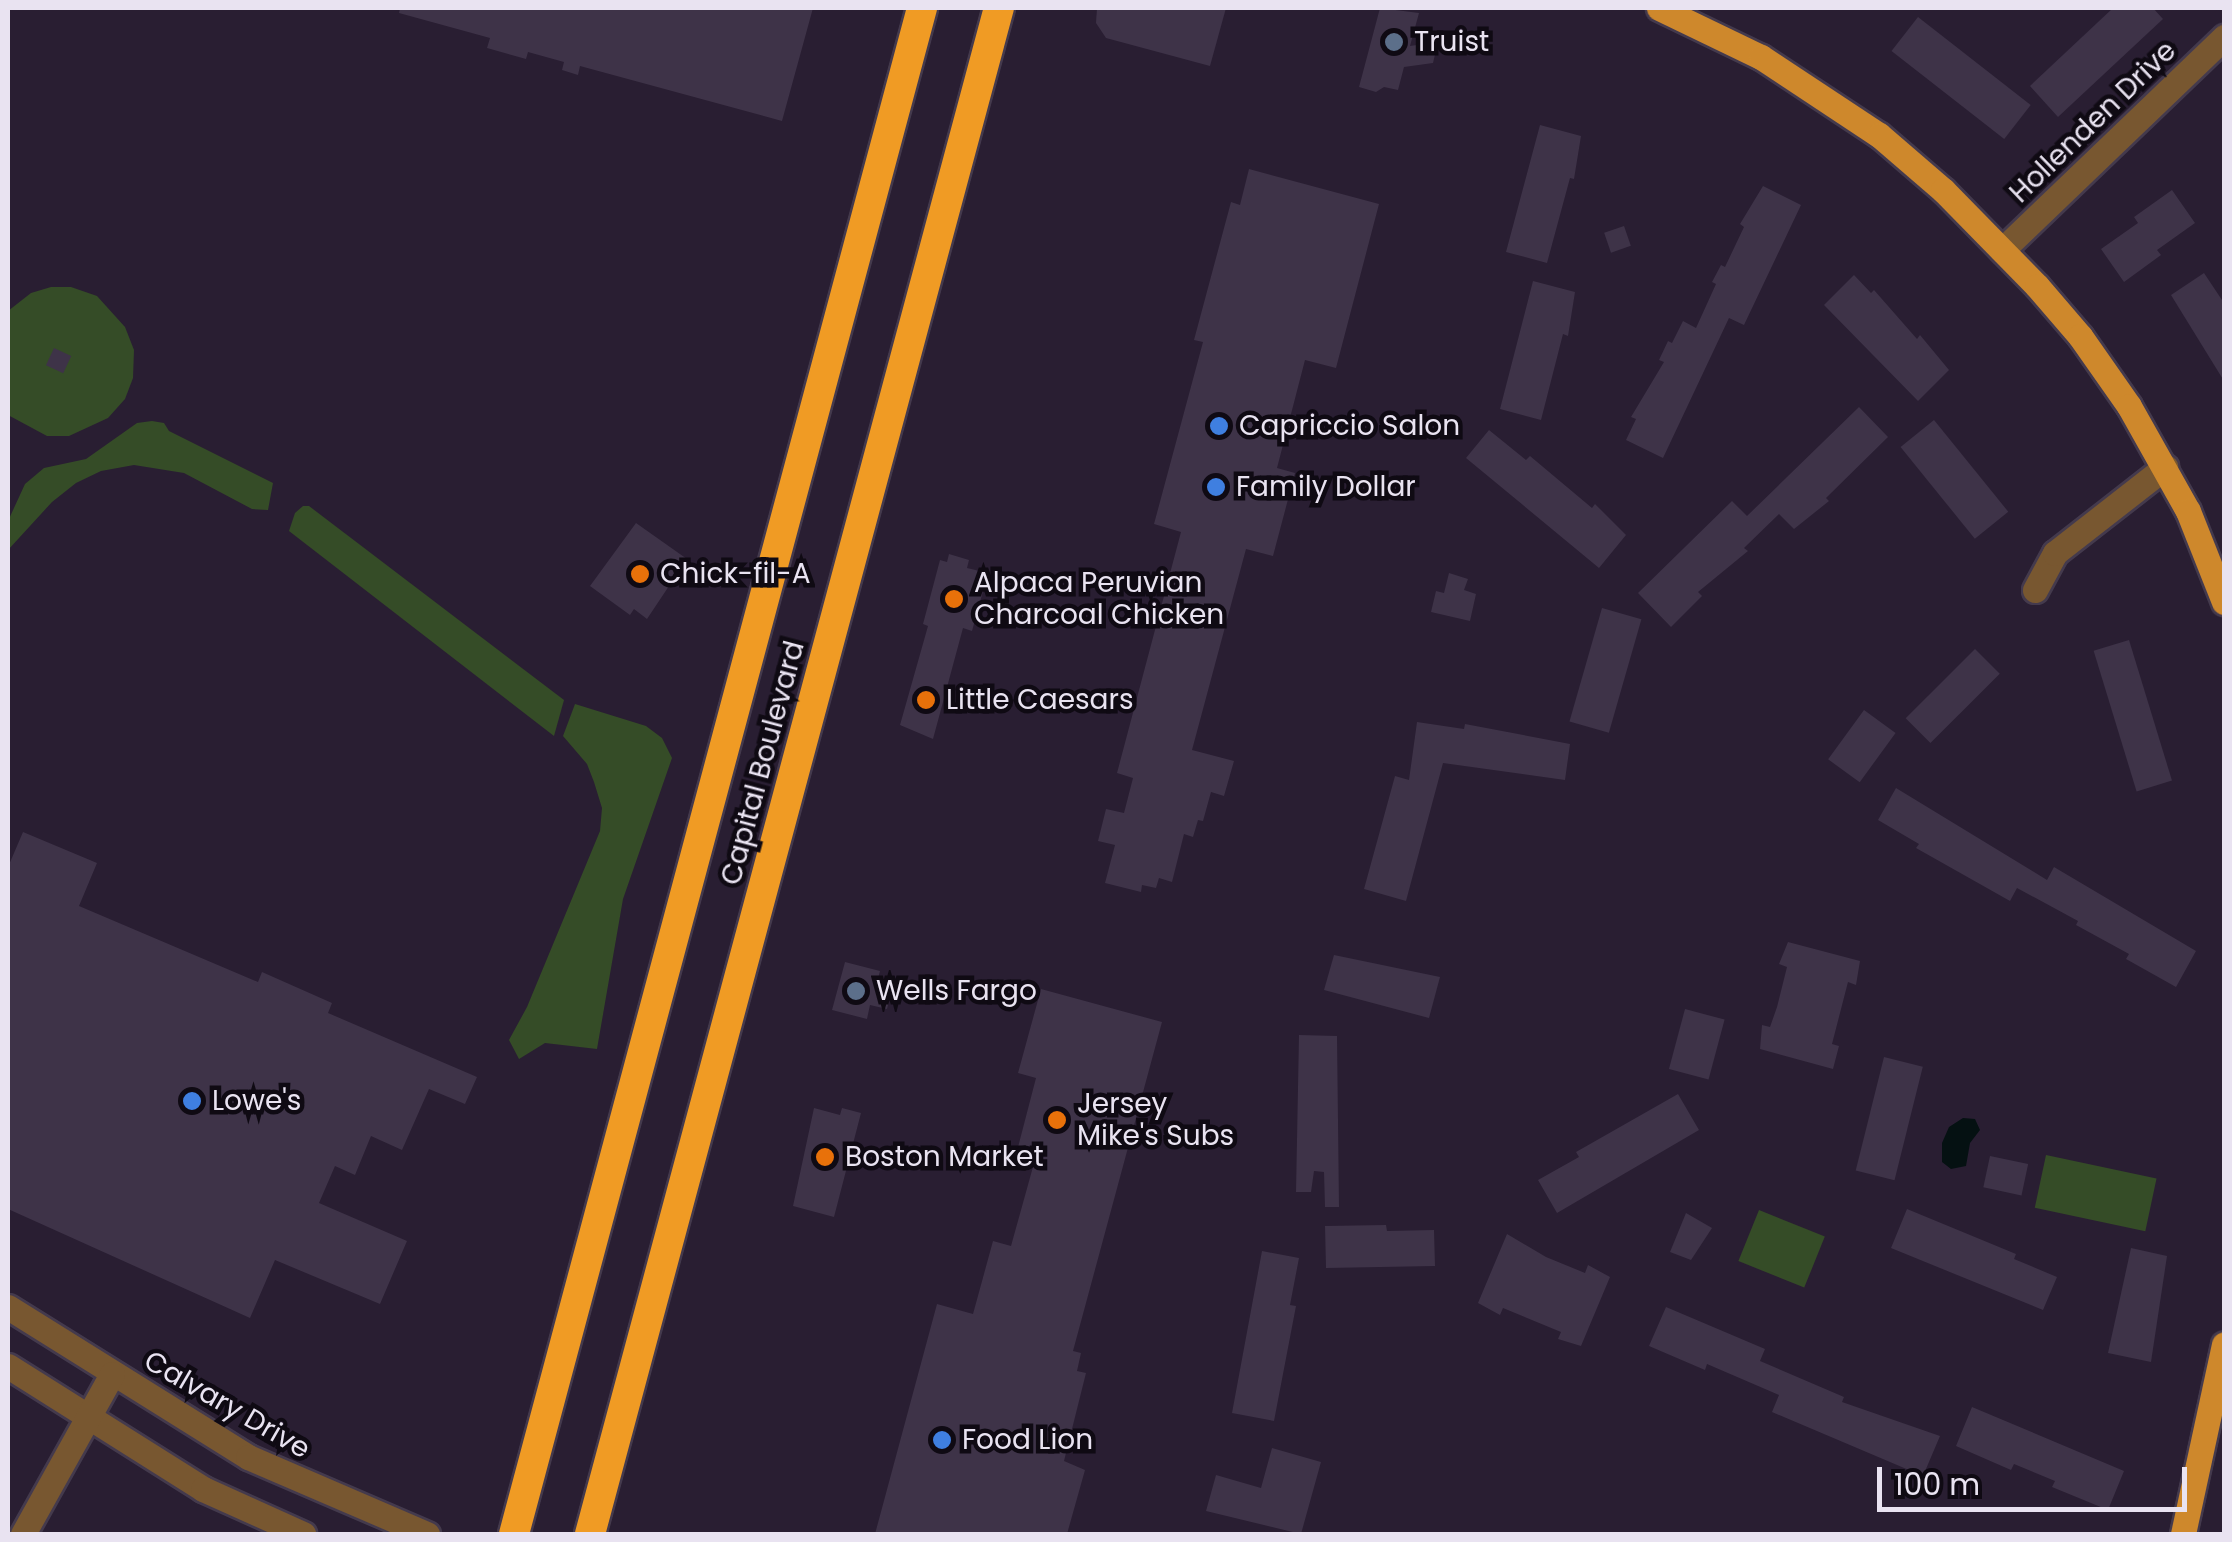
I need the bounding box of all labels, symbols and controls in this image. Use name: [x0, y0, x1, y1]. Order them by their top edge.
place label: Truist: [1414, 25, 1489, 59]
marker: Truist: [1383, 31, 1405, 53]
street label: Hollenden Drive: [2003, 34, 2183, 210]
place label: Capriccio Salon: [1239, 409, 1460, 443]
marker: Capriccio Salon: [1208, 415, 1230, 437]
place label: Family Dollar: [1236, 470, 1416, 504]
marker: Family Dollar: [1205, 476, 1227, 498]
place label: Chick-fil-A: [660, 557, 811, 591]
marker: Chick-fil-A: [629, 563, 651, 585]
place label: Alpaca Peruvian Charcoal Chicken: [974, 566, 1224, 632]
marker: Alpaca Peruvian Charcoal Chicken: [943, 588, 965, 610]
street label: Capital Boulevard: [714, 637, 812, 889]
place label: Little Caesars: [946, 683, 1134, 717]
marker: Little Caesars: [915, 689, 937, 711]
place label: Wells Fargo: [876, 974, 1037, 1008]
marker: Wells Fargo: [845, 980, 867, 1002]
place label: Lowe's: [212, 1084, 301, 1118]
place label: Jersey Mike's Subs: [1077, 1087, 1234, 1153]
marker: Lowe's: [181, 1090, 203, 1112]
marker: Jersey Mike's Subs: [1046, 1109, 1068, 1131]
place label: Boston Market: [845, 1140, 1044, 1174]
marker: Boston Market: [814, 1146, 836, 1168]
street label: Calvary Drive: [138, 1344, 316, 1466]
place label: Food Lion: [962, 1423, 1093, 1457]
marker: Food Lion: [931, 1429, 953, 1451]
scale bar: [1882, 1447, 2192, 1509]
text: 100 m: [1894, 1463, 1980, 1506]

